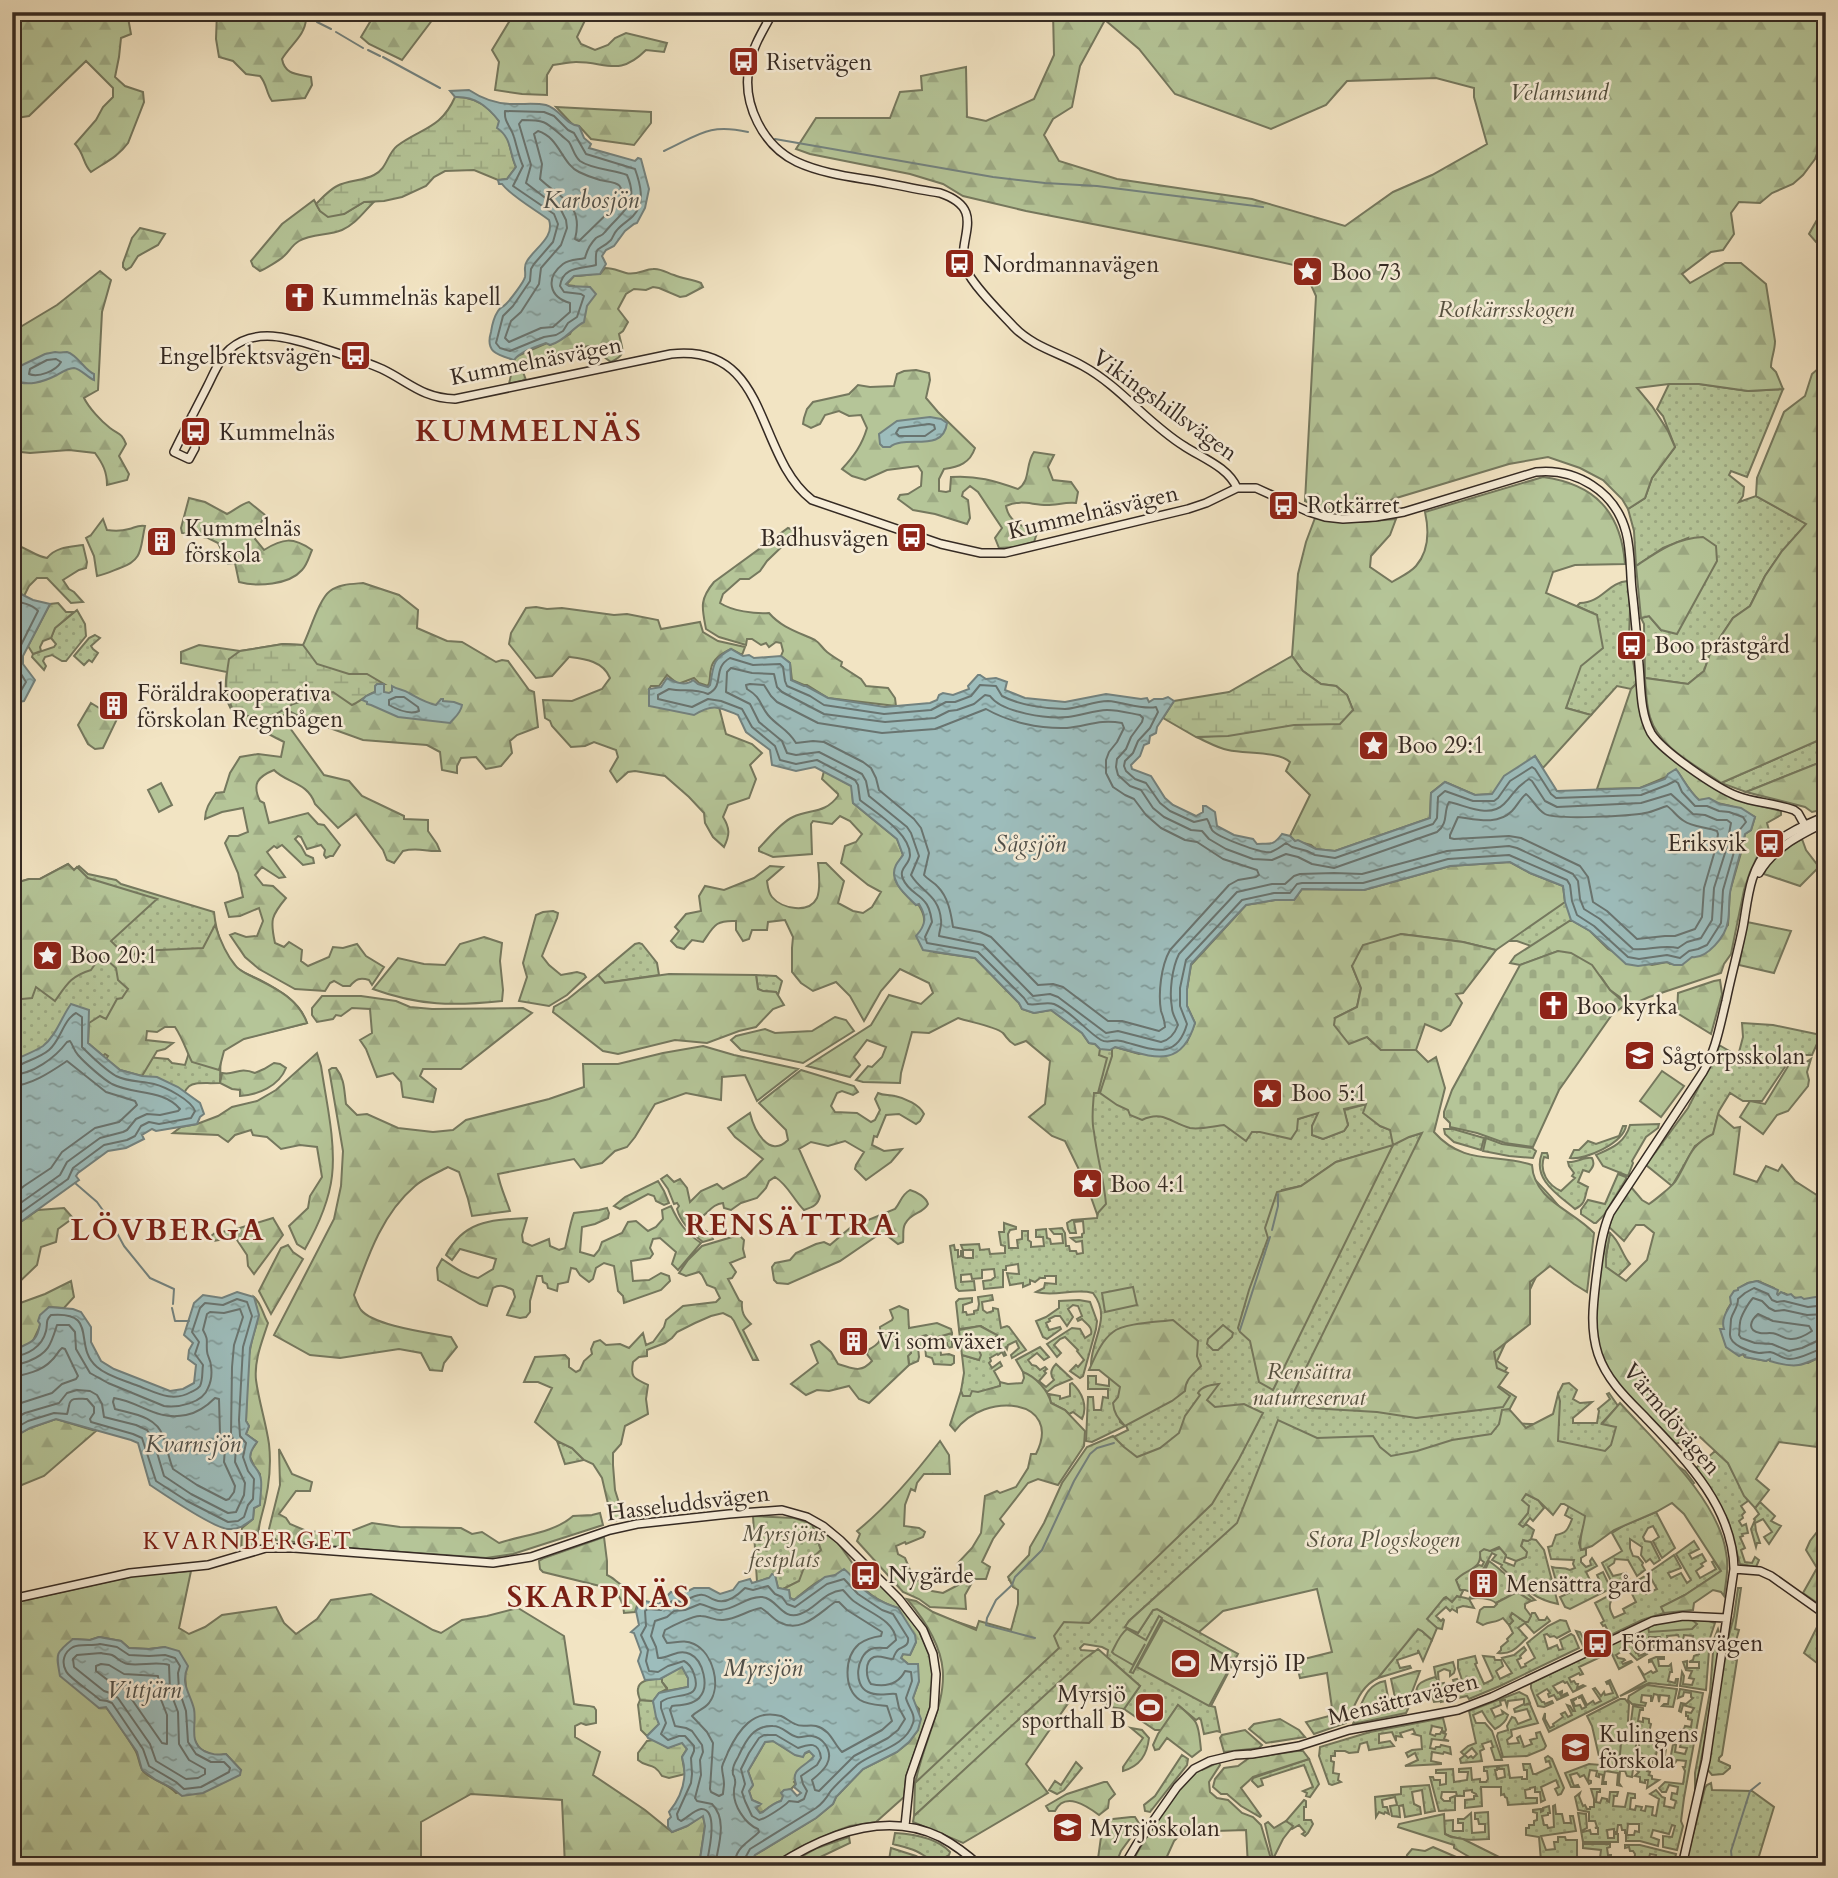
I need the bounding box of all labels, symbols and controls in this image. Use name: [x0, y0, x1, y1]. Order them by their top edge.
bus stop icon: Risetvägen: [726, 45, 760, 79]
place label: Risetvägen: [766, 47, 872, 78]
park label: Velamsund: [1510, 77, 1609, 108]
water label: Karbosjön: [543, 184, 639, 217]
bus stop icon: Nordmannavägen: [943, 247, 977, 281]
place label: Nordmannavägen: [983, 249, 1159, 280]
place icon: Boo 73: [1291, 255, 1325, 289]
place label: Boo 73: [1331, 257, 1401, 288]
church icon: Kummelnäs kapell: [282, 280, 316, 314]
place label: Kummelnäs kapell: [322, 282, 501, 313]
park label: Rotkärrsskogen: [1438, 294, 1575, 325]
street label: Kummelnäsvägen: [448, 329, 624, 393]
bus stop icon: Engelbrektsvägen: [338, 339, 372, 373]
place label: Engelbrektsvägen: [159, 341, 332, 372]
street label: Vikingshillsvägen: [1086, 342, 1244, 468]
district label: KUMMELNÄS: [415, 411, 643, 452]
bus stop icon: Kummelnäs: [179, 415, 213, 449]
place label: Kummelnäs: [219, 417, 335, 448]
street label: Kummelnäsvägen: [1005, 477, 1181, 547]
bus stop icon: Rotkärret: [1267, 488, 1301, 522]
place label: Rotkärret: [1307, 490, 1400, 521]
place label: Kummelnäs förskola: [185, 513, 301, 570]
bus stop icon: Badhusvägen: [895, 521, 929, 555]
place label: Badhusvägen: [760, 523, 889, 554]
building icon: Kummelnäs förskola: [145, 524, 179, 558]
bus stop icon: Boo prästgård: [1614, 628, 1648, 662]
place label: Boo prästgård: [1654, 630, 1791, 661]
place label: Föräldrakooperativa förskolan Regnbågen: [137, 678, 343, 735]
building icon: Föräldrakooperativa förskolan Regnbågen: [97, 689, 131, 723]
place icon: Boo 29:1: [1357, 728, 1391, 762]
place label: Boo 29:1: [1397, 730, 1485, 761]
bus stop icon: Eriksvik: [1753, 826, 1787, 860]
water label: Sågsjön: [994, 828, 1066, 861]
place label: Eriksvik: [1668, 828, 1748, 859]
place icon: Boo 20:1: [30, 938, 64, 972]
place label: Boo 20:1: [70, 940, 158, 971]
church icon: Boo kyrka: [1536, 989, 1570, 1023]
place label: Boo kyrka: [1576, 991, 1678, 1022]
school or university icon: Sågtorpsskolan: [1622, 1039, 1656, 1073]
place label: Sågtorpsskolan: [1662, 1041, 1806, 1072]
place icon: Boo 5:1: [1251, 1076, 1285, 1110]
place label: Boo 5:1: [1291, 1078, 1367, 1109]
place icon: Boo 4:1: [1070, 1167, 1104, 1201]
place label: Boo 4:1: [1110, 1169, 1186, 1200]
district label: RENSÄTTRA: [685, 1205, 897, 1246]
district label: LÖVBERGA: [70, 1210, 266, 1251]
building icon: Vi som växer: [837, 1324, 871, 1358]
place label: Vi som växer: [877, 1326, 1005, 1357]
park label: Rensättra naturreservat: [1252, 1356, 1367, 1413]
street label: Värmdövägen: [1616, 1356, 1728, 1482]
water label: Kvarnsjön: [145, 1428, 241, 1461]
street label: Hasseluddsvägen: [605, 1478, 771, 1528]
park label: Myrsjöns festplats: [742, 1518, 826, 1575]
park label: Stora Plogskogen: [1306, 1524, 1461, 1555]
district label: KVARNBERGET: [143, 1525, 353, 1558]
bus stop icon: Nygärde: [848, 1558, 882, 1592]
place label: Nygärde: [888, 1560, 974, 1591]
building icon: Mensättra gård: [1466, 1567, 1500, 1601]
place label: Mensättra gård: [1506, 1569, 1652, 1600]
district label: SKARPNÄS: [507, 1577, 691, 1618]
bus stop icon: Förmansvägen: [1581, 1626, 1615, 1660]
place label: Förmansvägen: [1621, 1628, 1763, 1659]
sports icon: Myrsjö IP: [1169, 1646, 1203, 1680]
place label: Myrsjö IP: [1209, 1648, 1305, 1679]
water label: Myrsjön: [723, 1652, 803, 1685]
street label: Mensättravägen: [1325, 1665, 1481, 1733]
water label: Vittjärn: [107, 1674, 182, 1707]
place label: Myrsjö sporthall B: [1022, 1679, 1126, 1736]
sports icon: Myrsjö sporthall B: [1132, 1690, 1166, 1724]
place label: Kulingens förskola: [1599, 1719, 1698, 1776]
school or university icon: Kulingens förskola: [1559, 1730, 1593, 1764]
school or university icon: Myrsjöskolan: [1050, 1811, 1084, 1845]
place label: Myrsjöskolan: [1090, 1813, 1220, 1844]

